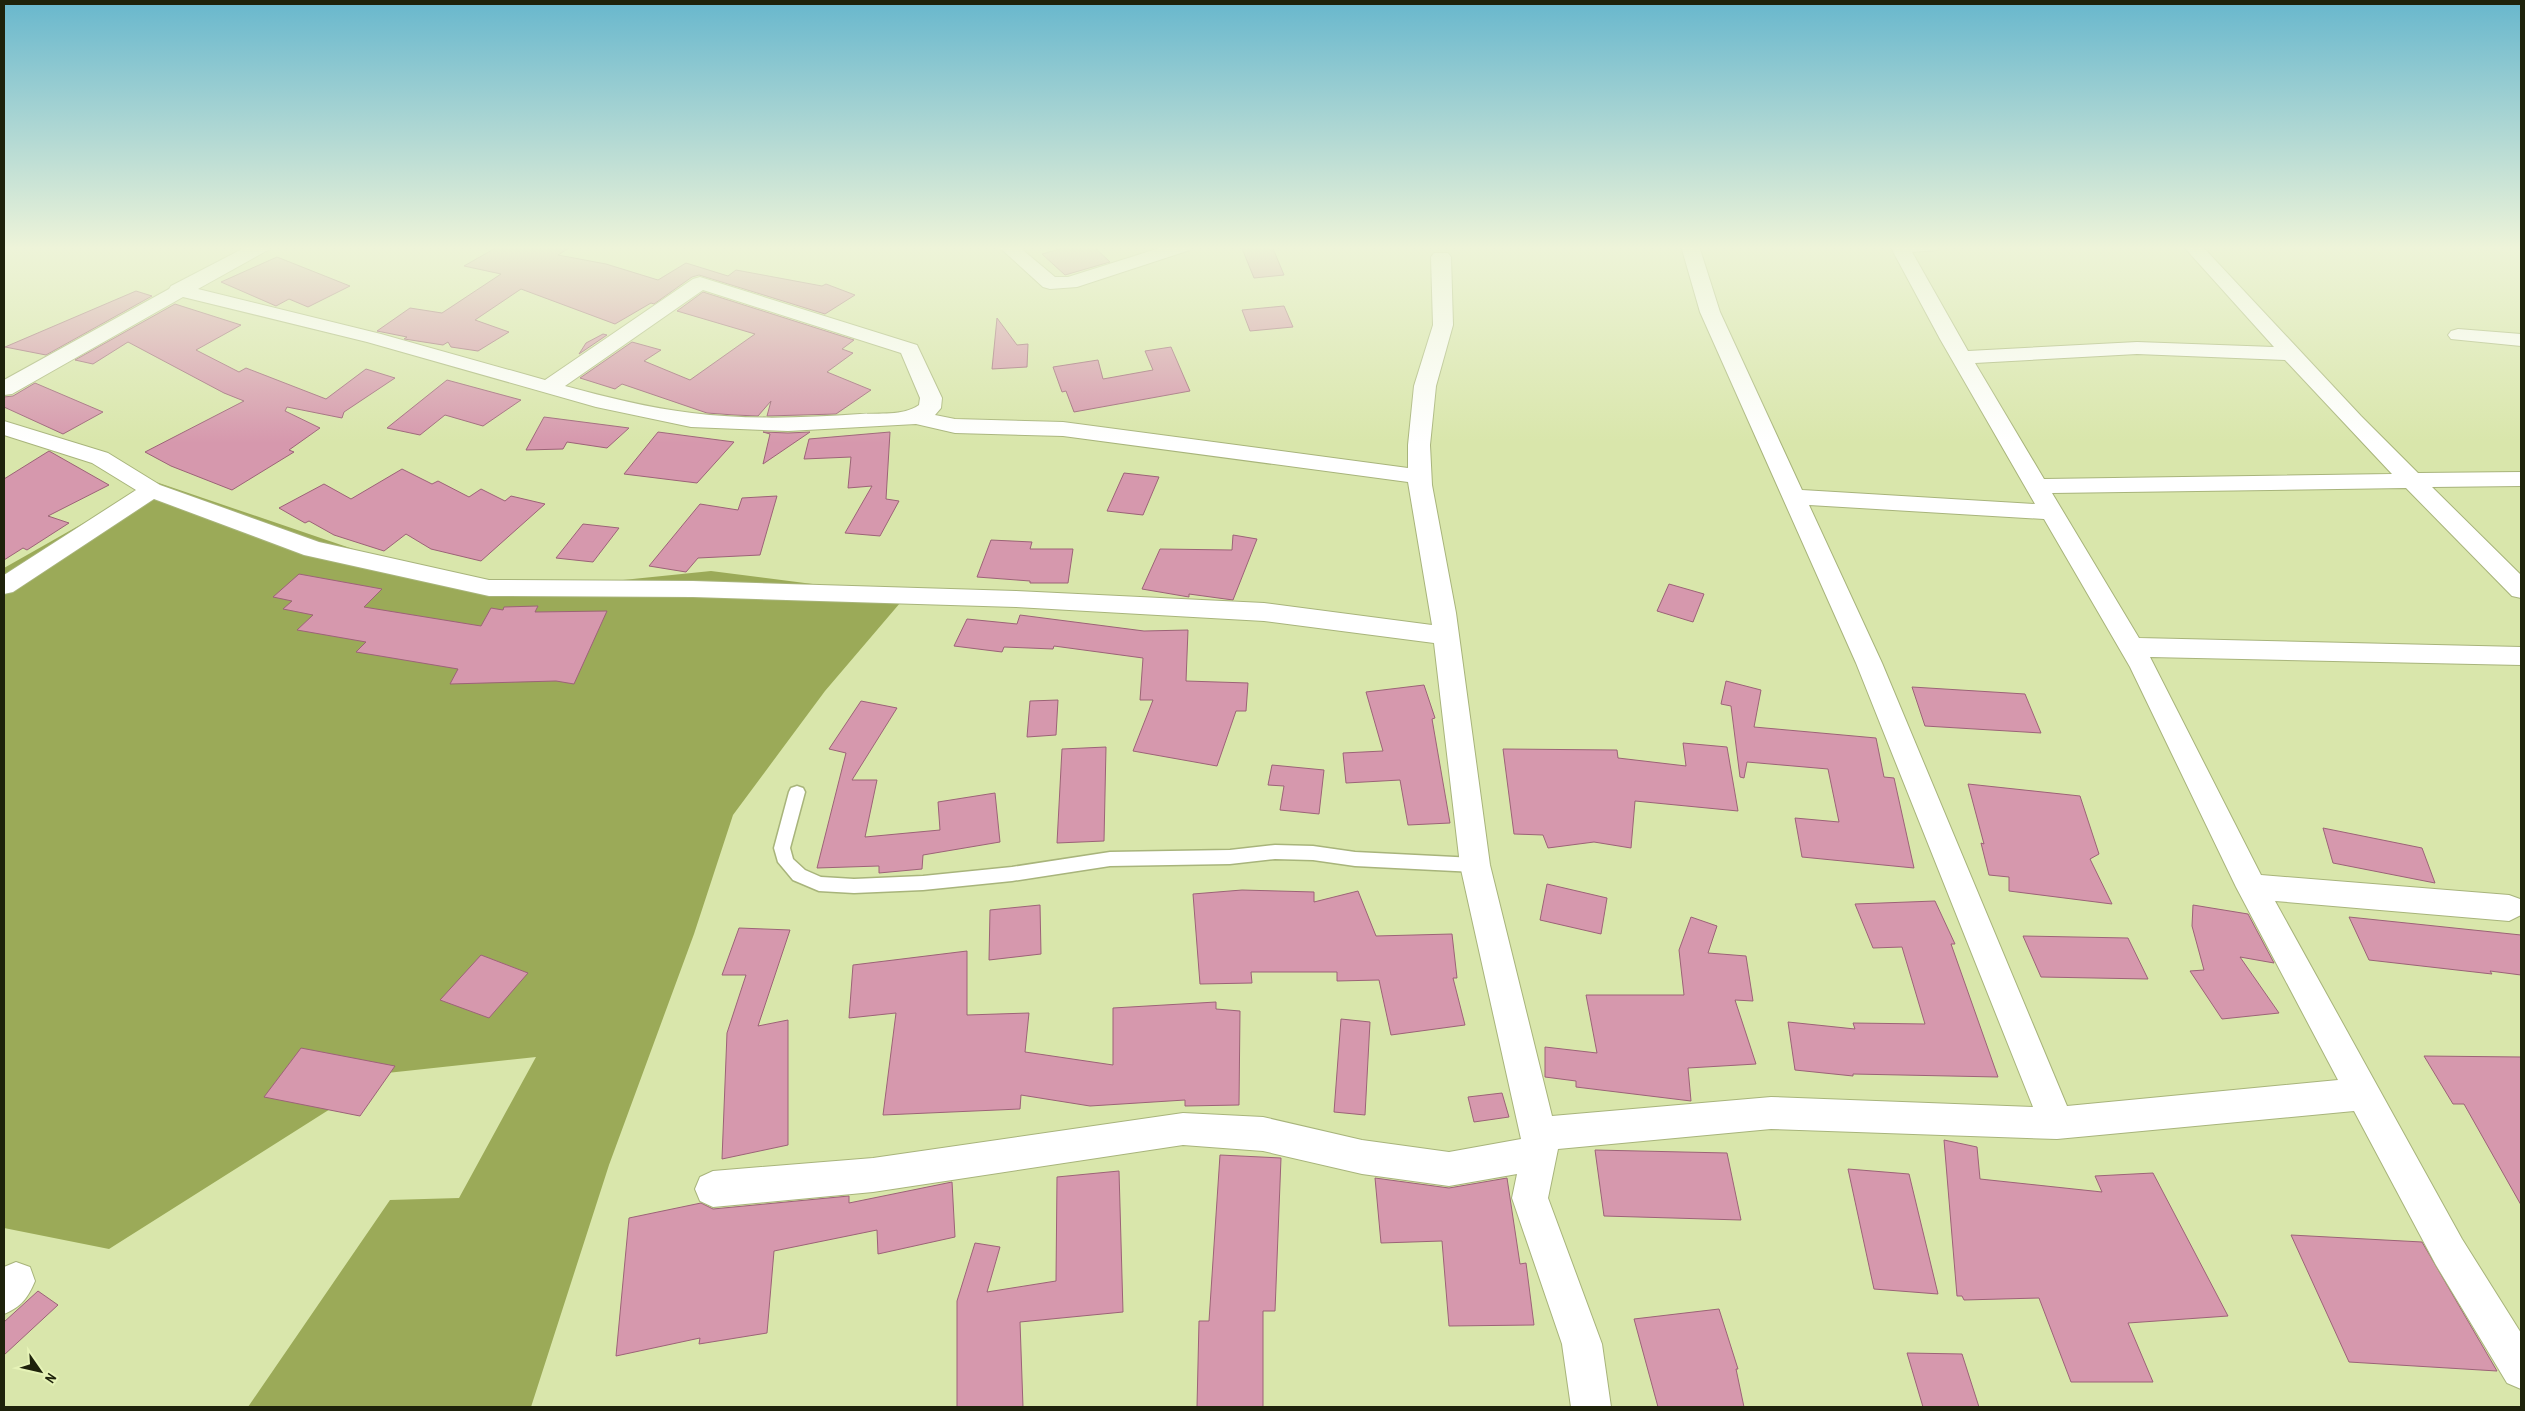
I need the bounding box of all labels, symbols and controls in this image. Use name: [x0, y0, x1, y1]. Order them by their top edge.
north arrow: [15, 1346, 65, 1396]
text: N: [41, 1370, 61, 1387]

